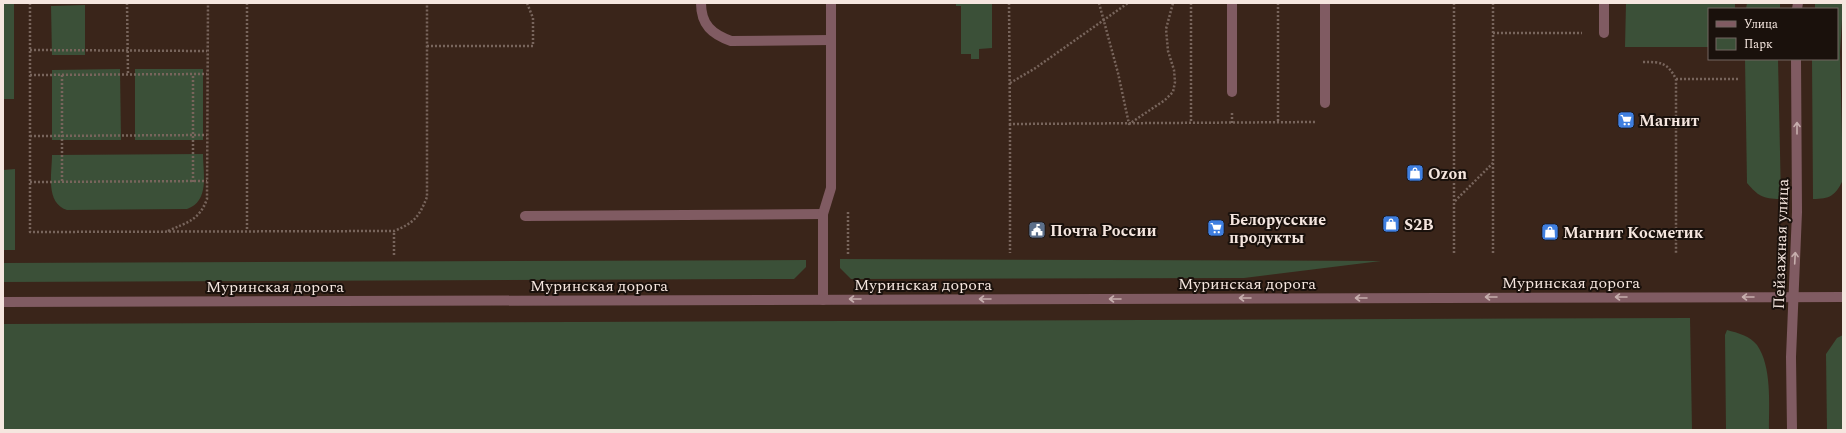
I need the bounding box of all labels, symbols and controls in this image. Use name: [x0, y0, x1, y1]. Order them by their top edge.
legend: [1708, 8, 1838, 60]
text: Улица: [1744, 15, 1778, 34]
text: Парк: [1744, 35, 1773, 54]
place label: Магнит: [1639, 109, 1699, 133]
supermarket icon: Магнит: [1616, 110, 1636, 130]
one-way arrow: [1793, 122, 1801, 135]
place label: Ozon: [1428, 162, 1467, 186]
shop icon: Ozon: [1405, 163, 1425, 183]
street label: Пейзажная улица: [1767, 178, 1795, 310]
place label: Белорусские продукты: [1229, 208, 1326, 250]
place label: S2B: [1404, 213, 1433, 237]
shop icon: S2B: [1381, 214, 1401, 234]
supermarket icon: Белорусские продукты: [1206, 218, 1226, 238]
place label: Почта России: [1050, 219, 1157, 243]
public building icon: Почта России: [1027, 220, 1047, 240]
place label: Магнит Косметик: [1563, 221, 1704, 245]
shop icon: Магнит Косметик: [1540, 222, 1560, 242]
one-way arrow: [1791, 252, 1799, 265]
street label: Муринская дорога: [1502, 271, 1640, 295]
street label: Муринская дорога: [1178, 272, 1316, 296]
street label: Муринская дорога: [854, 273, 992, 297]
street label: Муринская дорога: [530, 274, 668, 298]
street label: Муринская дорога: [206, 275, 344, 299]
one-way arrow: [1485, 293, 1498, 301]
one-way arrow: [1615, 293, 1628, 301]
one-way arrow: [1742, 293, 1755, 301]
one-way arrow: [1239, 294, 1252, 302]
one-way arrow: [1355, 294, 1368, 302]
one-way arrow: [979, 295, 992, 303]
one-way arrow: [1109, 295, 1122, 303]
one-way arrow: [849, 296, 862, 303]

